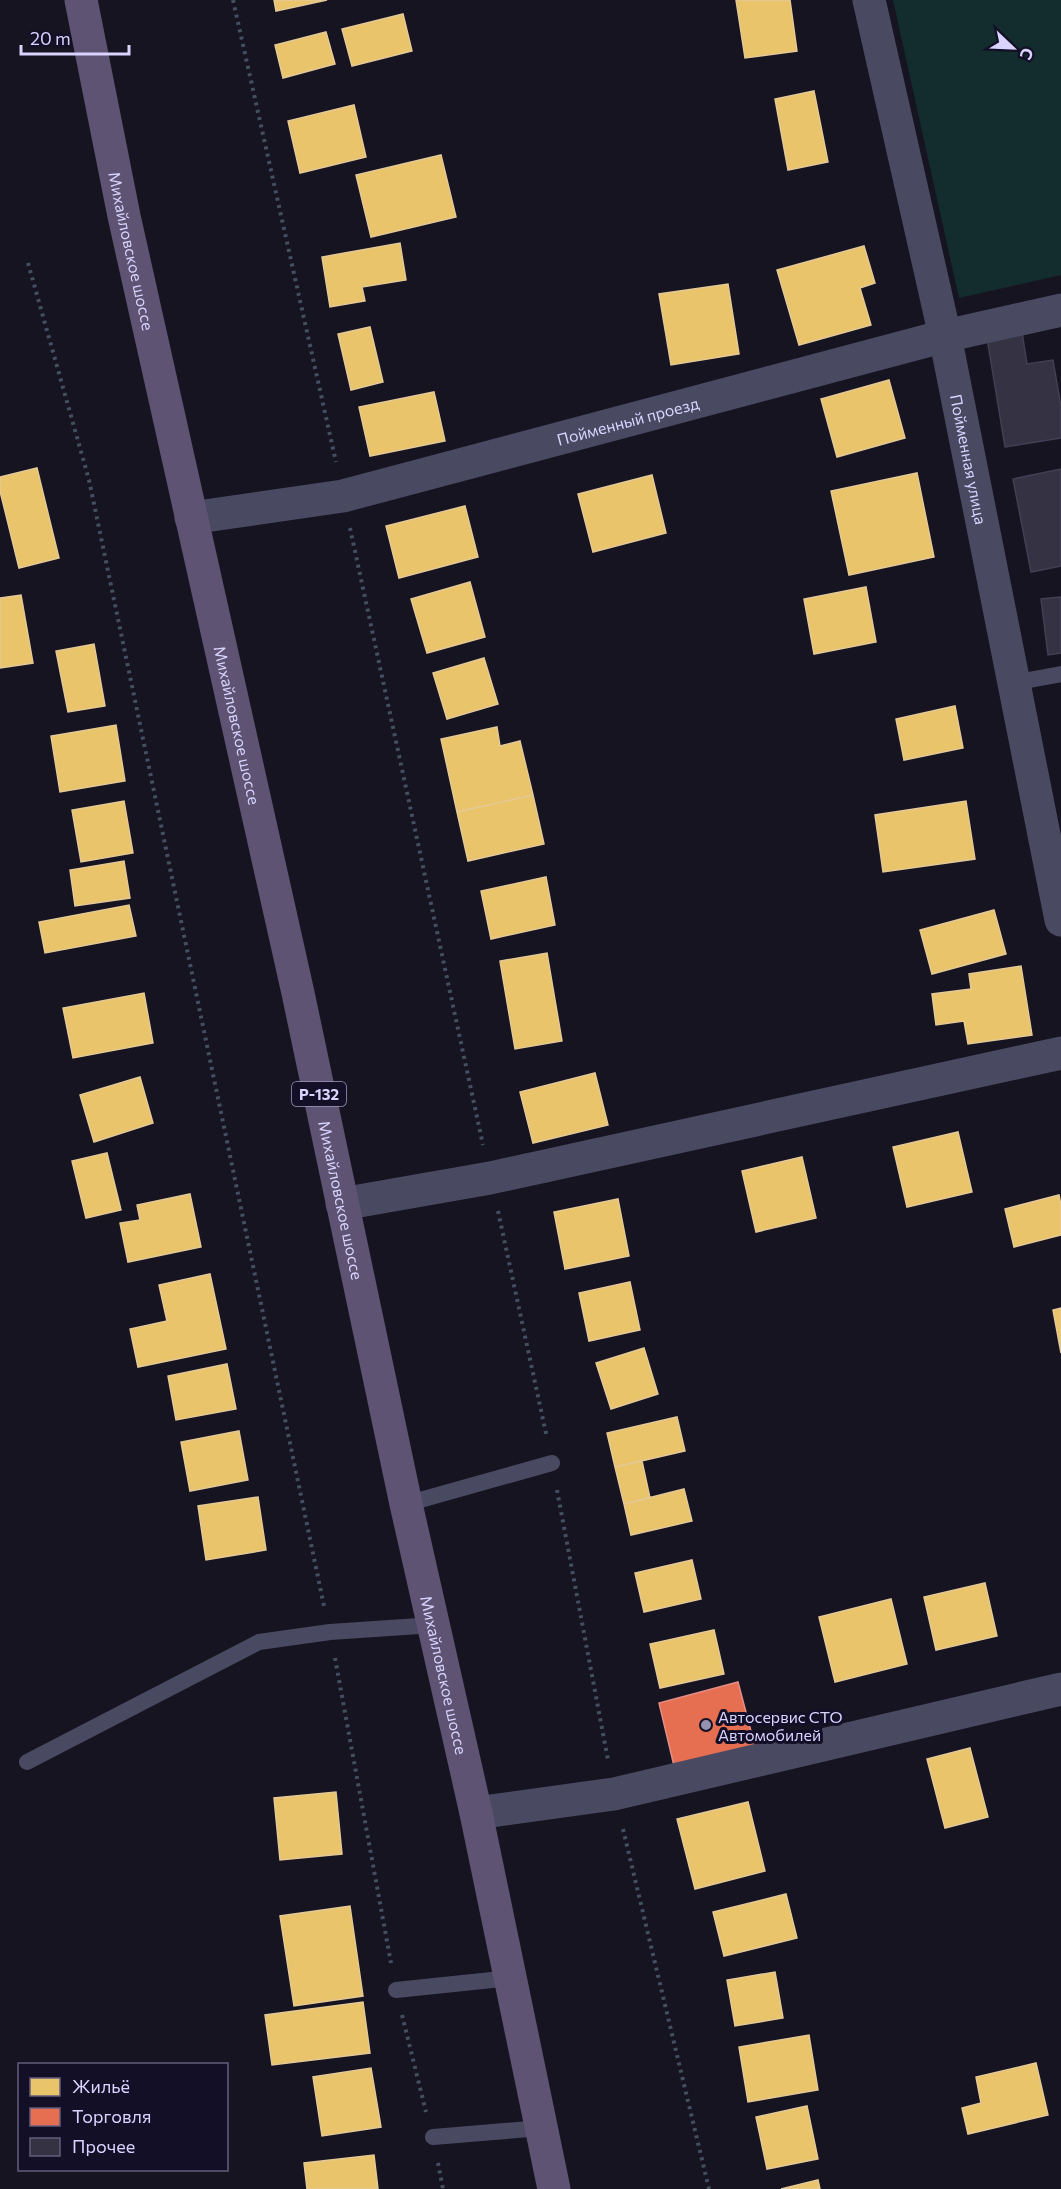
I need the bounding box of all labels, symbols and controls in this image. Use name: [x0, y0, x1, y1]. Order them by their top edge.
scale bar: [21, 18, 129, 56]
north arrow: [983, 18, 1043, 78]
text: 20 m: [30, 27, 71, 49]
text: С: [1016, 45, 1038, 63]
street label: Михайловское шоссе: [106, 170, 159, 332]
street label: Пойменный проезд: [554, 392, 701, 448]
street label: Пойменная улица: [947, 392, 992, 526]
street label: Михайловское шоссе: [211, 644, 265, 806]
road number: Р-132: [292, 1082, 346, 1106]
street label: Михайловское шоссе: [316, 1119, 368, 1281]
street label: Михайловское шоссе: [418, 1594, 472, 1756]
place label: Автосервис СТО Автомобилей: [718, 1707, 843, 1744]
marker: Автосервис СТО Автомобилей: [699, 1718, 713, 1732]
legend: [18, 2063, 228, 2171]
text: Жильё: [72, 2075, 130, 2097]
text: Торговля: [72, 2105, 151, 2127]
text: Прочее: [72, 2135, 135, 2157]

